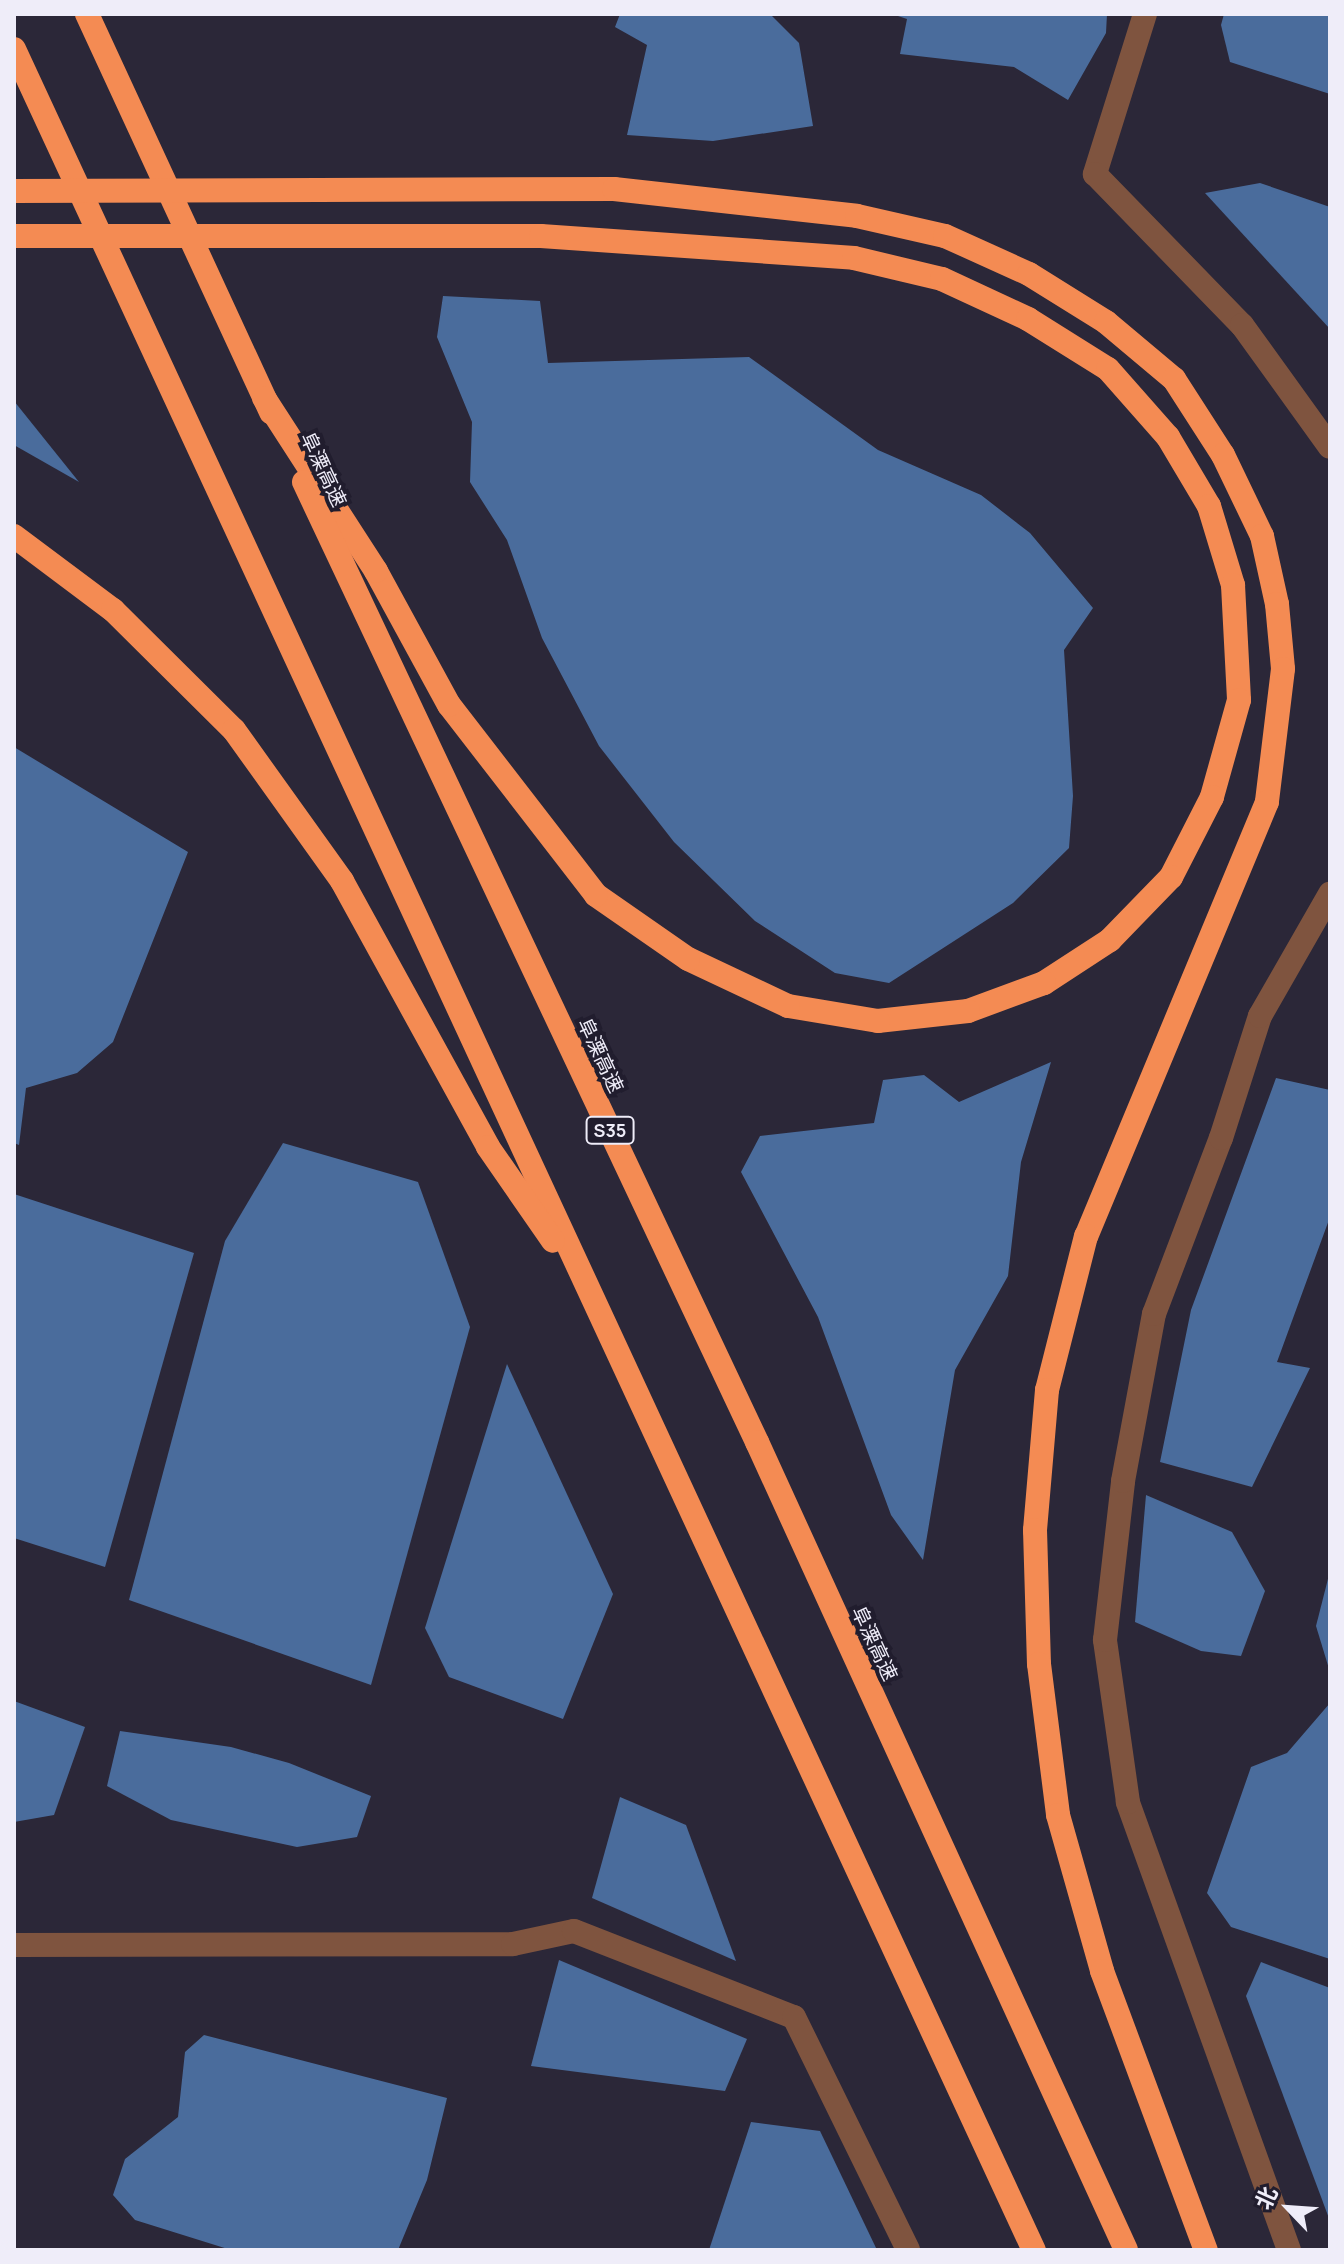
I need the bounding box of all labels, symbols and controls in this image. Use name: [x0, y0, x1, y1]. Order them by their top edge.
street label: 阜溧高速: [296, 428, 352, 510]
street label: 阜溧高速: [573, 1014, 629, 1096]
road number: S35: [584, 1116, 636, 1144]
street label: 阜溧高速: [847, 1602, 903, 1684]
north arrow: [1248, 2168, 1328, 2248]
text: 北: [1248, 2182, 1284, 2214]

